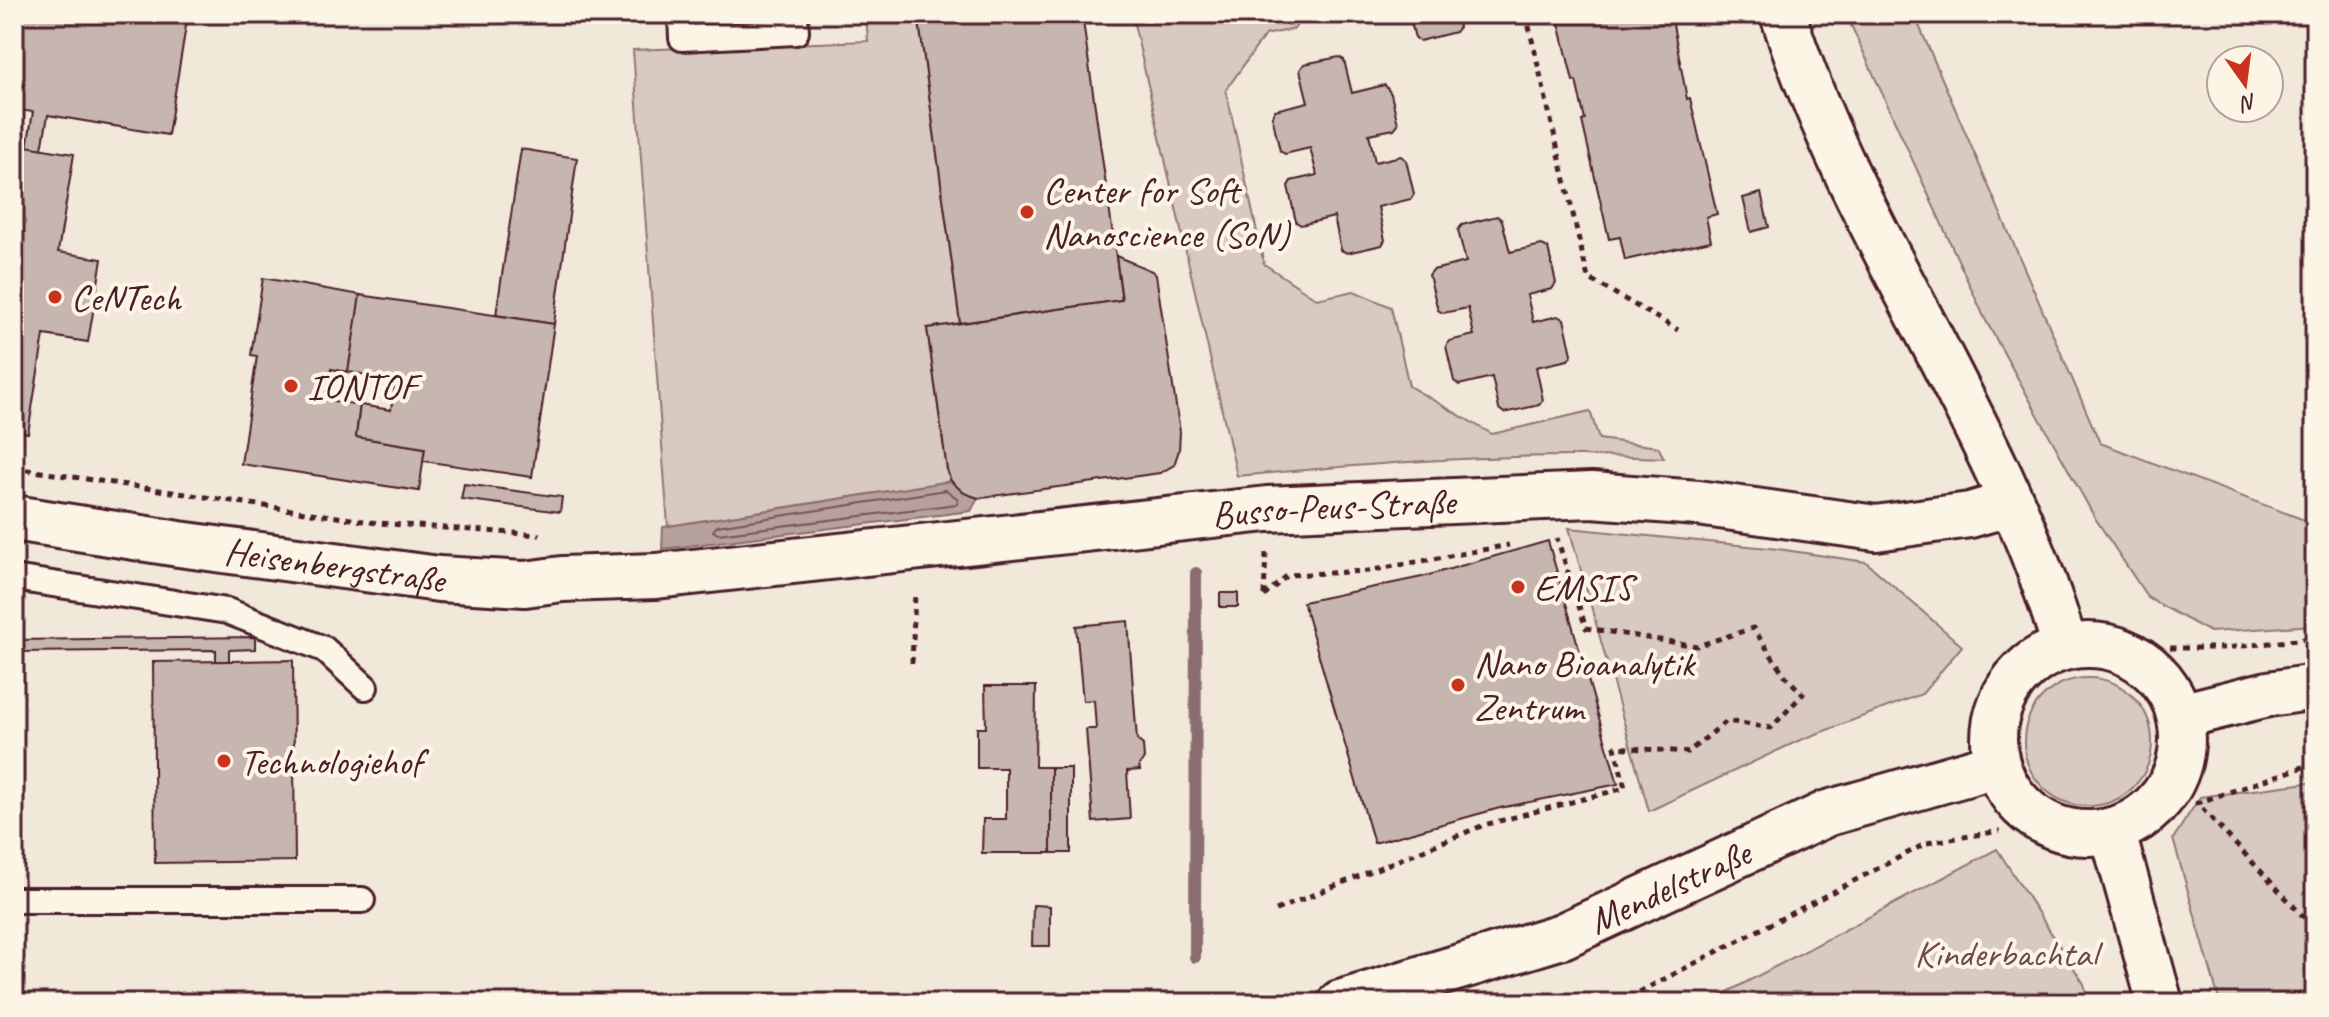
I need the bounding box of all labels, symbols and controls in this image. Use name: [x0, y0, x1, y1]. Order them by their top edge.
north arrow: [2205, 44, 2285, 124]
text: N: [2236, 87, 2260, 118]
place label: Center for Soft Nanoscience (SoN): [1043, 167, 1292, 258]
marker: Center for Soft Nanoscience (SoN): [1018, 203, 1036, 221]
place label: CeNTech: [71, 274, 182, 321]
marker: CeNTech: [46, 288, 64, 306]
place label: IONTOF: [307, 363, 423, 410]
marker: IONTOF: [282, 377, 300, 395]
street label: Busso-Peus-Straße: [1209, 478, 1459, 539]
street label: Heisenbergstraße: [222, 527, 450, 604]
place label: EMSIS: [1534, 564, 1638, 611]
marker: EMSIS: [1509, 578, 1527, 596]
place label: Nano Bioanalytik Zentrum: [1474, 640, 1696, 731]
marker: Nano Bioanalytik Zentrum: [1449, 676, 1467, 694]
place label: Technologiehof: [240, 738, 430, 785]
marker: Technologiehof: [215, 752, 233, 770]
street label: Mendelstraße: [1581, 828, 1760, 944]
park label: Kinderbachtal: [1915, 930, 2104, 977]

